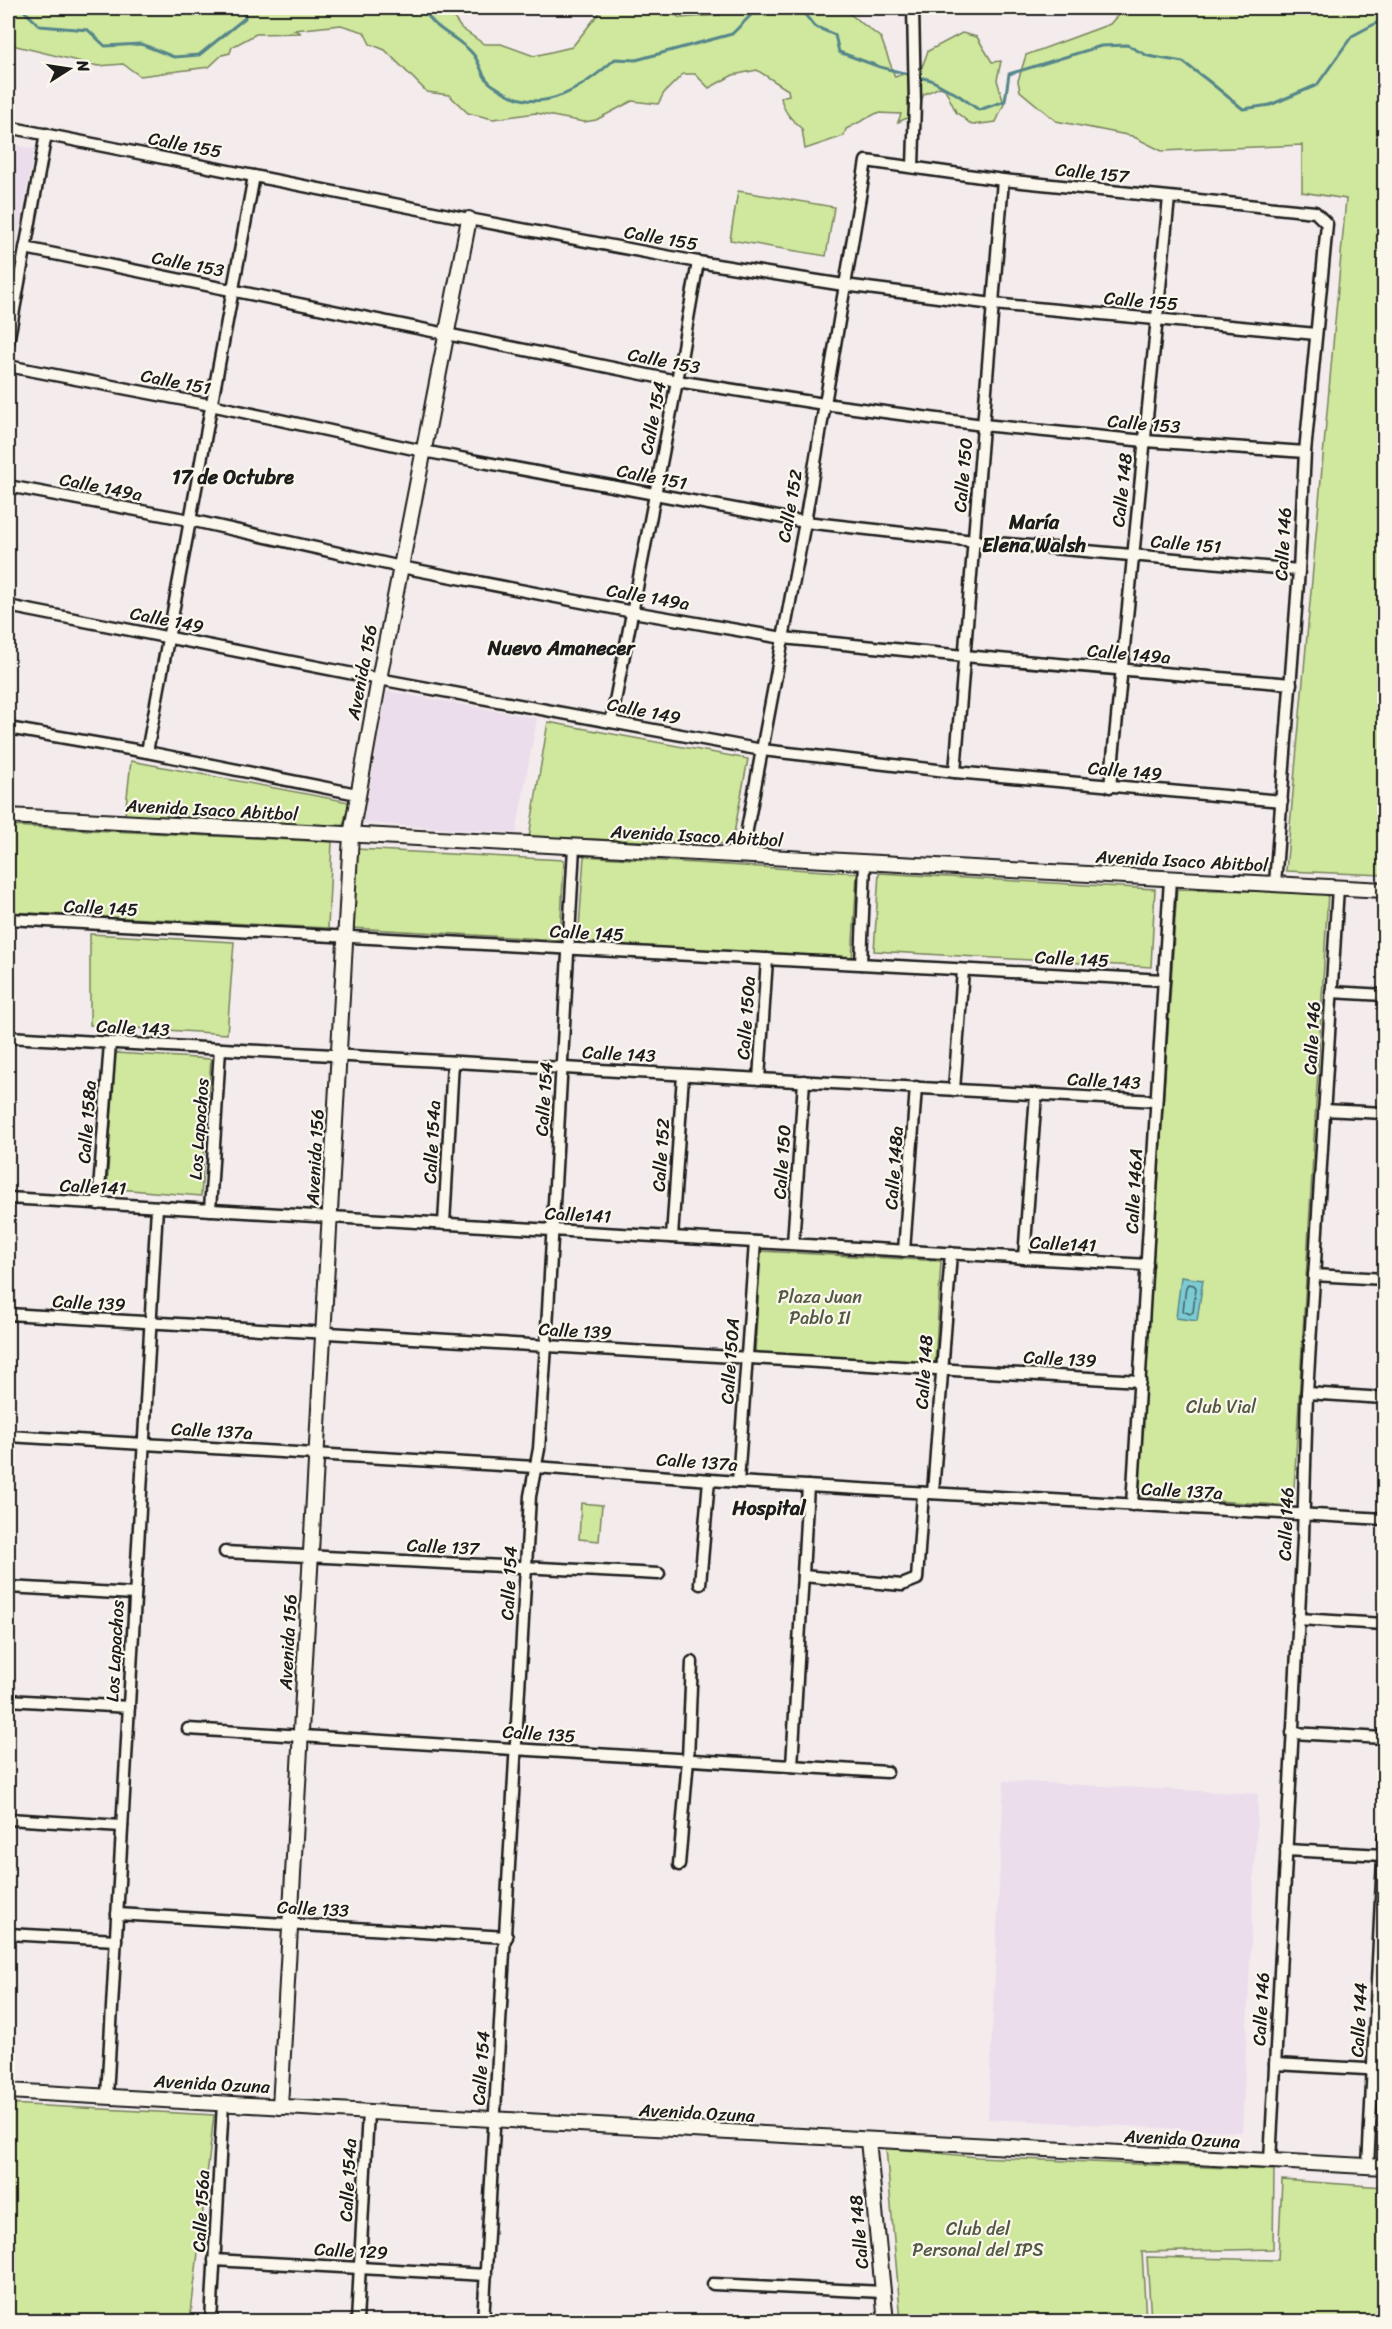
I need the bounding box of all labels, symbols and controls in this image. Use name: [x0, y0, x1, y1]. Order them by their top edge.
north arrow: [39, 39, 99, 99]
text: N: [68, 57, 99, 75]
street label: Calle 155: [146, 122, 224, 168]
street label: Calle 157: [1054, 153, 1132, 193]
street label: Calle 155: [622, 216, 700, 260]
street label: Calle 153: [149, 241, 227, 287]
street label: Calle 155: [1103, 282, 1179, 320]
street label: Calle 153: [625, 338, 703, 384]
street label: Calle 151: [138, 360, 214, 405]
street label: Calle 154: [630, 378, 676, 458]
street label: Calle 153: [1106, 405, 1182, 443]
street label: Calle 150: [944, 436, 982, 514]
street label: Calle 148: [1102, 451, 1142, 529]
street label: Calle 151: [614, 455, 690, 500]
district label: 17 de Octubre: [172, 460, 294, 495]
street label: Calle 149a: [57, 463, 145, 511]
street label: Calle 152: [768, 467, 812, 545]
district label: María Elena Walsh: [982, 505, 1086, 563]
street label: Calle 146: [1265, 506, 1301, 582]
street label: Calle 151: [1149, 525, 1223, 563]
street label: Calle 149a: [604, 574, 692, 620]
street label: Calle 149: [127, 597, 207, 643]
street label: Avenida 156: [337, 622, 387, 723]
district label: Nuevo Amanecer: [487, 631, 636, 666]
street label: Calle 149a: [1086, 634, 1172, 674]
street label: Calle 149: [604, 688, 684, 734]
street label: Calle 149: [1087, 752, 1163, 790]
street label: Avenida Isaco Abitbol: [124, 789, 300, 831]
street label: Avenida Isaco Abitbol: [609, 815, 785, 857]
street label: Avenida Isaco Abitbol: [1094, 840, 1270, 882]
street label: Calle 145: [63, 890, 139, 926]
street label: Calle 145: [549, 915, 625, 951]
street label: Calle 145: [1034, 941, 1110, 977]
street label: Calle 150a: [727, 975, 765, 1061]
street label: Calle 146: [1294, 1000, 1330, 1076]
street label: Calle 143: [96, 1010, 171, 1046]
street label: Calle 143: [582, 1036, 657, 1072]
street label: Calle 154: [525, 1061, 563, 1137]
street label: Calle 143: [1067, 1063, 1142, 1099]
street label: Los Lapachos: [179, 1076, 219, 1181]
street label: Calle 158a: [68, 1079, 106, 1165]
street label: Calle 154a: [414, 1099, 450, 1185]
street label: Avenida 156: [296, 1108, 333, 1207]
street label: Calle 152: [642, 1117, 680, 1193]
street label: Calle 150: [763, 1124, 801, 1200]
street label: Calle 148a: [875, 1125, 913, 1211]
street label: Calle 146A: [1116, 1147, 1152, 1235]
street label: Calle141: [59, 1169, 127, 1205]
street label: Calle141: [544, 1197, 612, 1233]
street label: Calle141: [1029, 1226, 1097, 1262]
park label: Plaza Juan Pablo II: [778, 1281, 862, 1334]
street label: Calle 139: [52, 1285, 126, 1321]
street label: Calle 139: [538, 1313, 612, 1349]
street label: Calle 150A: [711, 1317, 749, 1405]
street label: Calle 148: [905, 1334, 943, 1410]
street label: Calle 139: [1023, 1341, 1097, 1377]
park label: Club Vial: [1186, 1391, 1257, 1423]
street label: Calle 137a: [171, 1413, 253, 1449]
street label: Calle 137a: [655, 1443, 739, 1481]
street label: Calle 137a: [1141, 1473, 1223, 1509]
street label: Calle 146: [1269, 1487, 1303, 1561]
district label: Hospital: [731, 1491, 807, 1526]
street label: Calle 137: [406, 1529, 482, 1565]
street label: Calle 154: [491, 1545, 527, 1621]
street label: Avenida 156: [269, 1593, 306, 1692]
street label: Los Lapachos: [96, 1598, 134, 1703]
street label: Calle 135: [501, 1715, 577, 1753]
street label: Calle 133: [276, 1891, 350, 1927]
street label: Calle 146: [1243, 1971, 1279, 2047]
street label: Calle 144: [1341, 1982, 1377, 2058]
street label: Calle 154: [462, 2030, 500, 2106]
street label: Avenida Ozuna: [152, 2065, 272, 2103]
street label: Avenida Ozuna: [637, 2094, 757, 2132]
street label: Avenida Ozuna: [1122, 2120, 1242, 2158]
street label: Calle 154a: [330, 2137, 366, 2223]
street label: Calle 156a: [183, 2169, 219, 2253]
street label: Calle 148: [840, 2193, 878, 2270]
park label: Club del Personal del IPS: [912, 2213, 1044, 2266]
street label: Calle 129: [313, 2233, 389, 2269]

